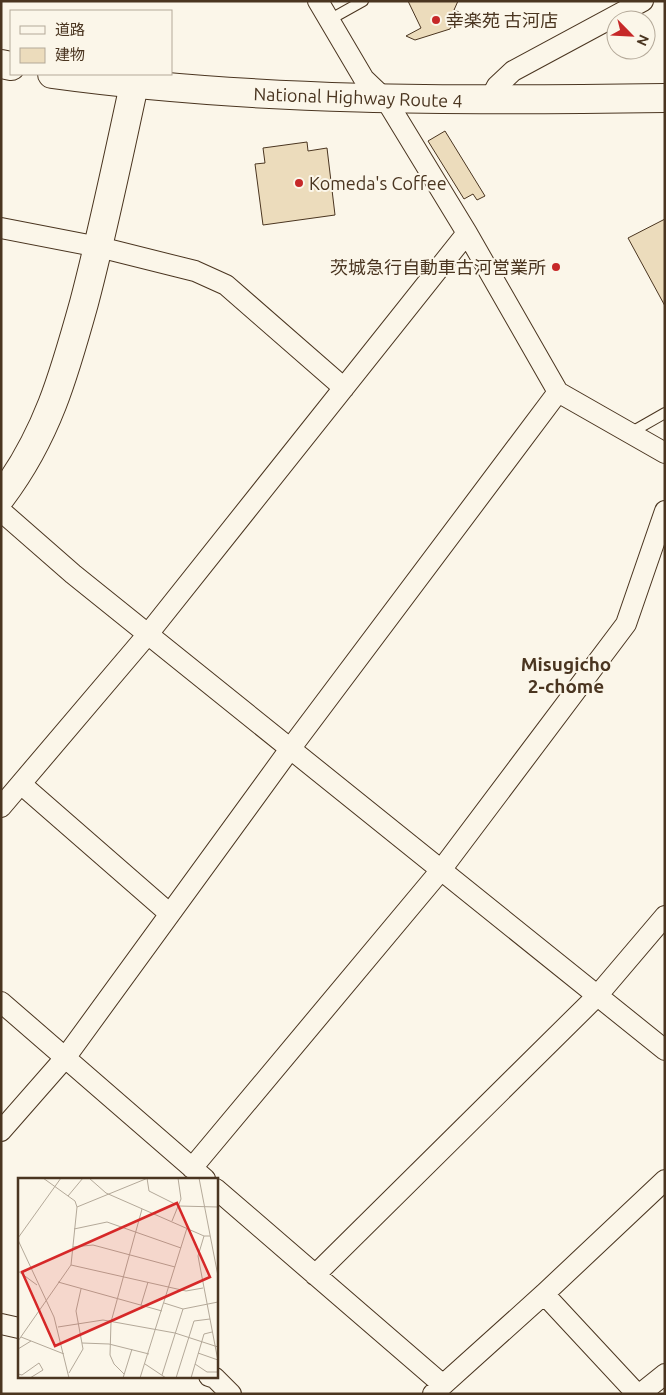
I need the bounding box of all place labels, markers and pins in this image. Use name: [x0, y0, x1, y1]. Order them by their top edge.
place label: 幸楽苑 古河店: [446, 10, 558, 30]
marker: 幸楽苑 古河店: [430, 14, 442, 26]
place label: Komeda's Coffee: [309, 173, 447, 193]
marker: Komeda's Coffee: [293, 177, 305, 189]
place label: 茨城急行自動車古河営業所: [330, 257, 546, 277]
marker: 茨城急行自動車古河営業所: [550, 261, 562, 273]

